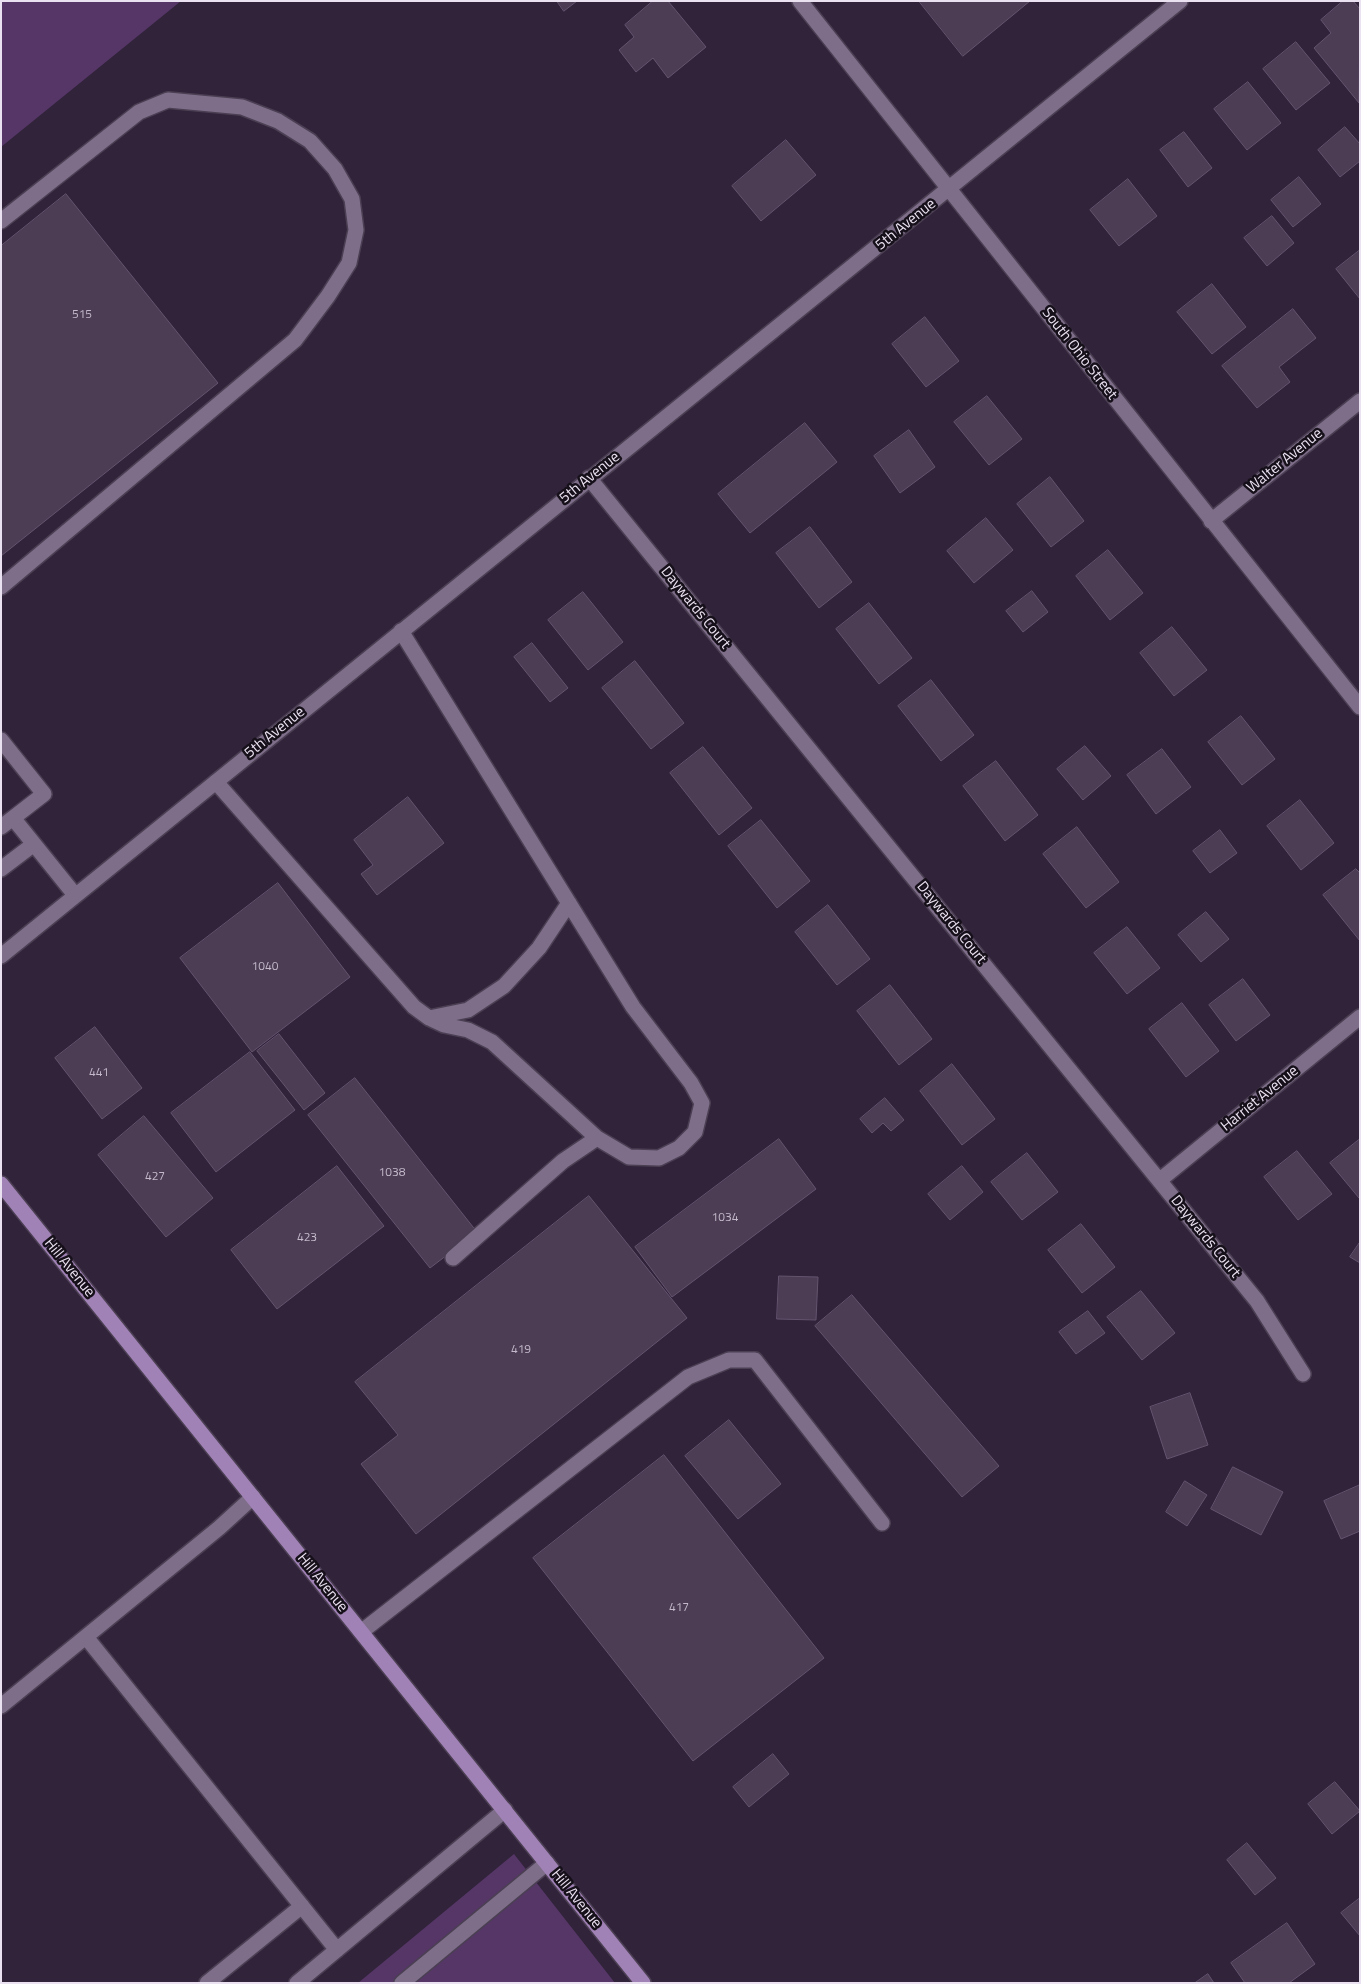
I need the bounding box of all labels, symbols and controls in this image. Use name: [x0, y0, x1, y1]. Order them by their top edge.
street label: 5th Avenue: [872, 195, 940, 255]
street label: South Ohio Street: [1038, 304, 1120, 404]
house number: 515: [72, 308, 92, 322]
street label: Walter Avenue: [1243, 425, 1327, 497]
street label: 5th Avenue: [556, 448, 624, 508]
street label: Daywards Court: [656, 563, 734, 653]
street label: 5th Avenue: [241, 703, 309, 763]
street label: Daywards Court: [912, 878, 990, 968]
house number: 1040: [252, 960, 278, 974]
street label: Harriet Avenue: [1218, 1062, 1302, 1136]
house number: 441: [89, 1066, 109, 1080]
house number: 1038: [379, 1166, 405, 1180]
house number: 427: [145, 1170, 165, 1184]
street label: Daywards Court: [1166, 1192, 1244, 1282]
house number: 1034: [712, 1211, 738, 1225]
house number: 423: [297, 1231, 317, 1245]
street label: Hill Avenue: [40, 1235, 98, 1301]
house number: 419: [511, 1343, 531, 1357]
street label: Hill Avenue: [293, 1550, 351, 1616]
house number: 417: [669, 1601, 689, 1615]
street label: Hill Avenue: [547, 1866, 605, 1932]

